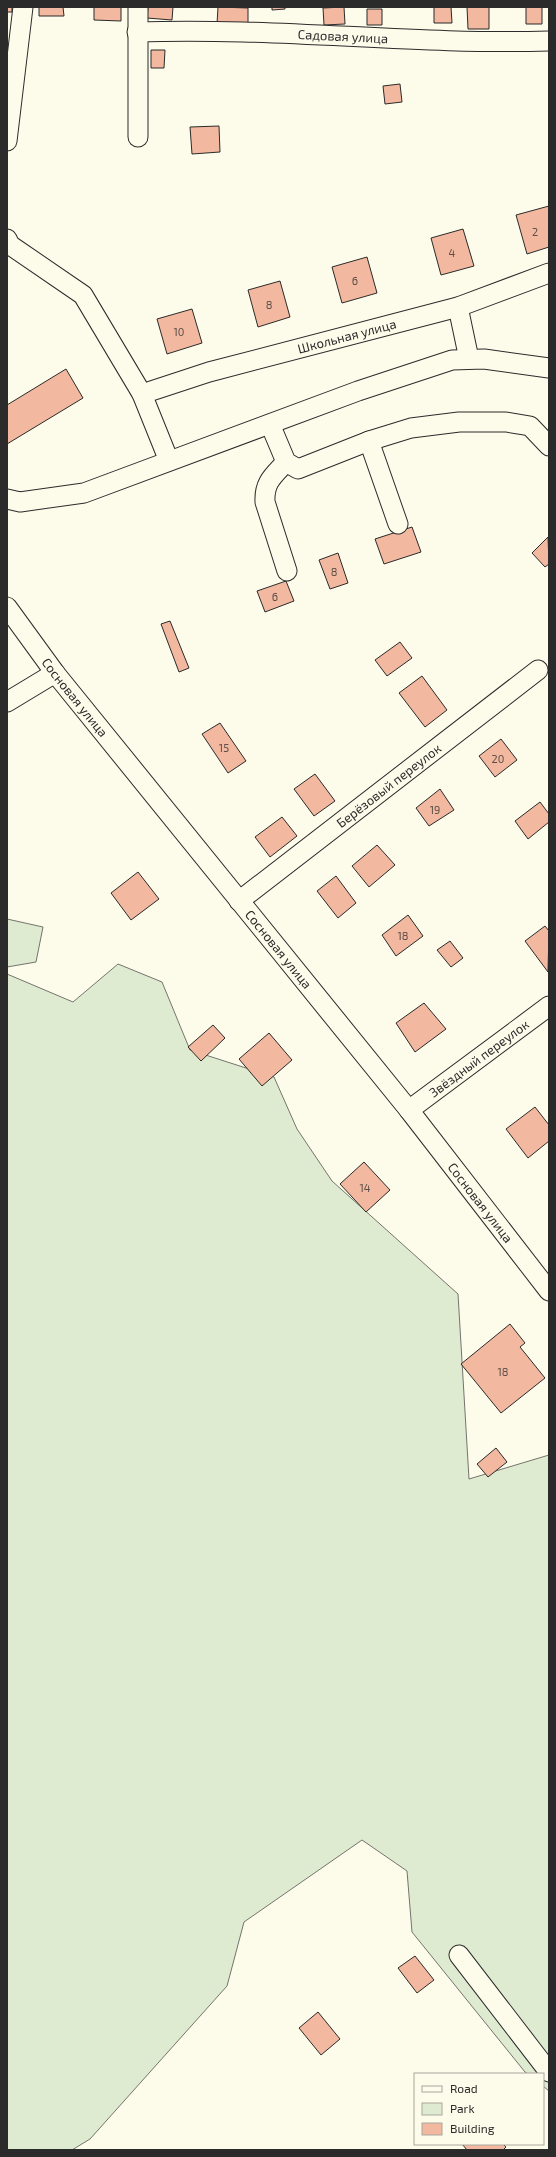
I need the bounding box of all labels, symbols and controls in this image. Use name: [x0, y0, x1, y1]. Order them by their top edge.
street label: Садовая улица: [297, 26, 388, 46]
house number: 2: [532, 225, 538, 238]
house number: 4: [449, 246, 456, 259]
house number: 6: [352, 274, 358, 287]
house number: 8: [266, 298, 272, 311]
street label: Школьная улица: [296, 315, 398, 357]
house number: 10: [173, 325, 185, 338]
house number: 8: [331, 565, 337, 578]
house number: 6: [272, 590, 278, 603]
street label: Сосновая улица: [38, 655, 111, 740]
street label: Берёзовый переулок: [333, 740, 444, 831]
house number: 15: [219, 741, 229, 754]
house number: 20: [492, 752, 504, 765]
house number: 19: [430, 803, 440, 816]
street label: Сосновая улица: [242, 906, 315, 992]
house number: 18: [397, 929, 409, 942]
street label: Звёздный переулок: [426, 1016, 532, 1100]
street label: Сосновая улица: [445, 1159, 517, 1246]
house number: 14: [359, 1181, 371, 1194]
house number: 18: [497, 1365, 509, 1378]
legend: [414, 2073, 544, 2145]
text: Road: [450, 2081, 478, 2095]
text: Park: [450, 2101, 475, 2115]
text: Building: [450, 2121, 495, 2135]

